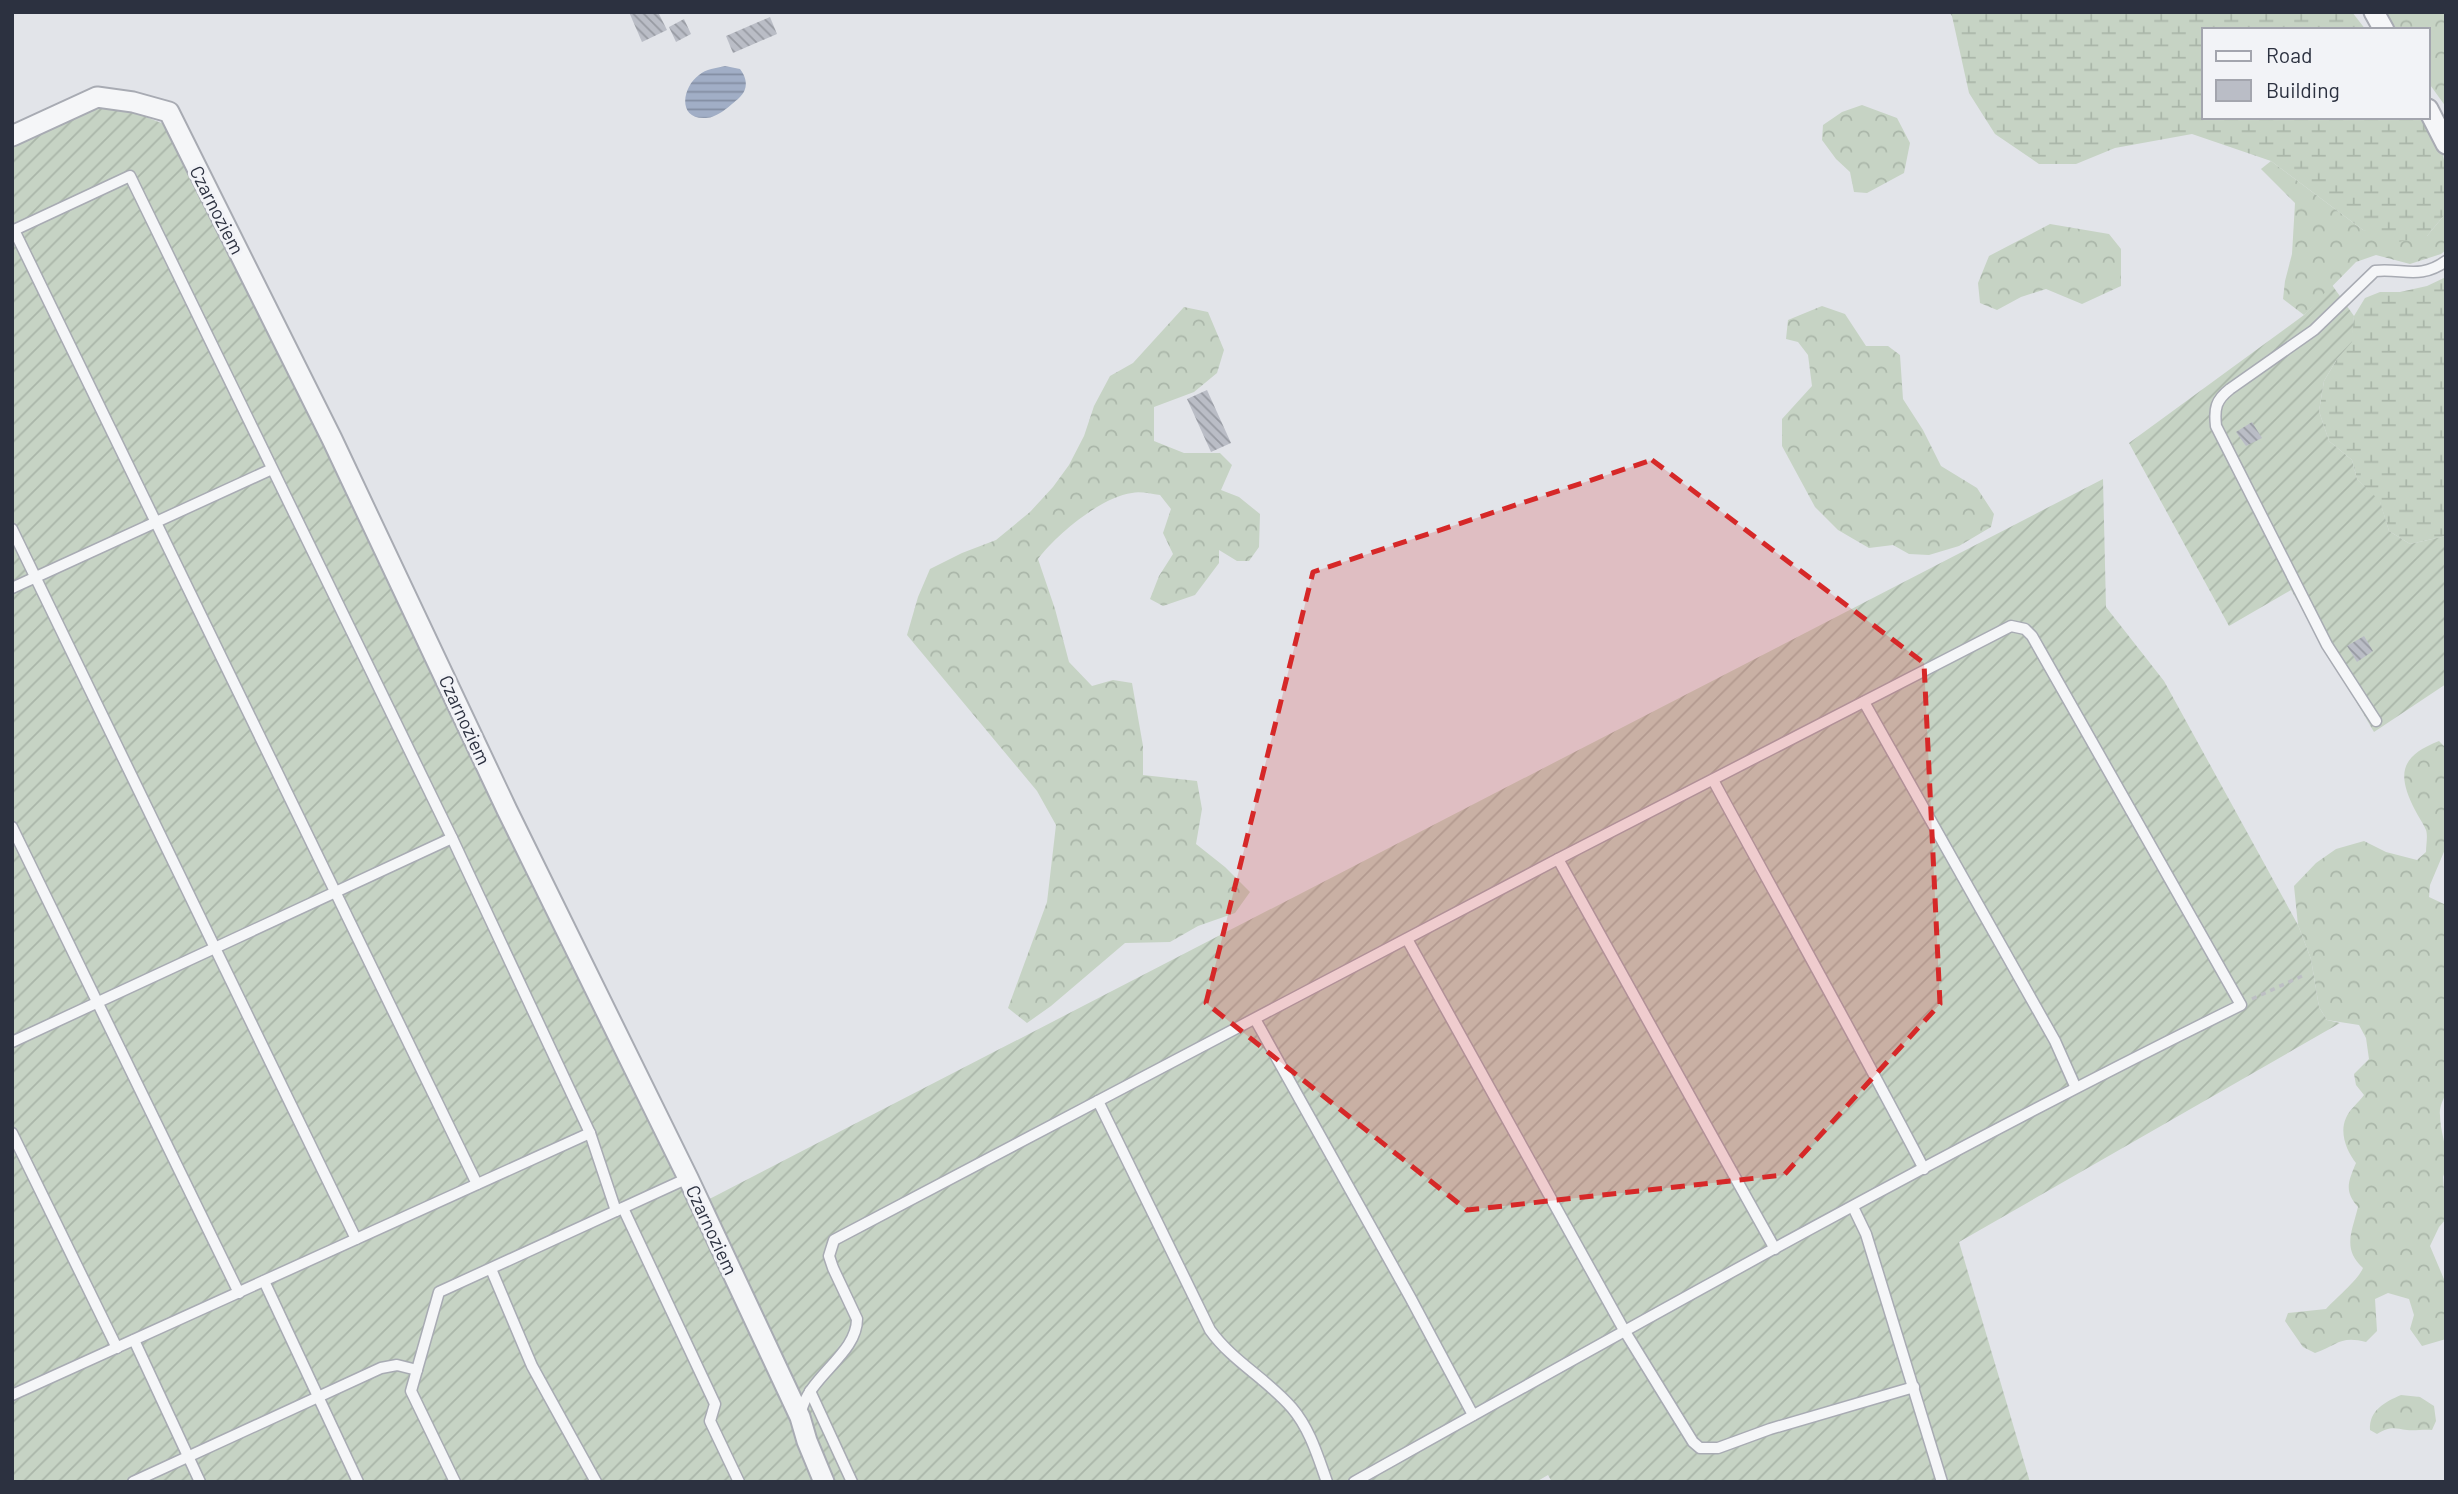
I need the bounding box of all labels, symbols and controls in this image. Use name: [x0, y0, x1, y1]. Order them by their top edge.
legend: [2202, 28, 2430, 119]
text: Road: [2266, 42, 2312, 67]
text: Building: [2266, 77, 2340, 102]
street label: Czarnoziem: [185, 162, 250, 258]
street label: Czarnoziem: [435, 671, 496, 768]
street label: Czarnoziem: [682, 1181, 743, 1278]

